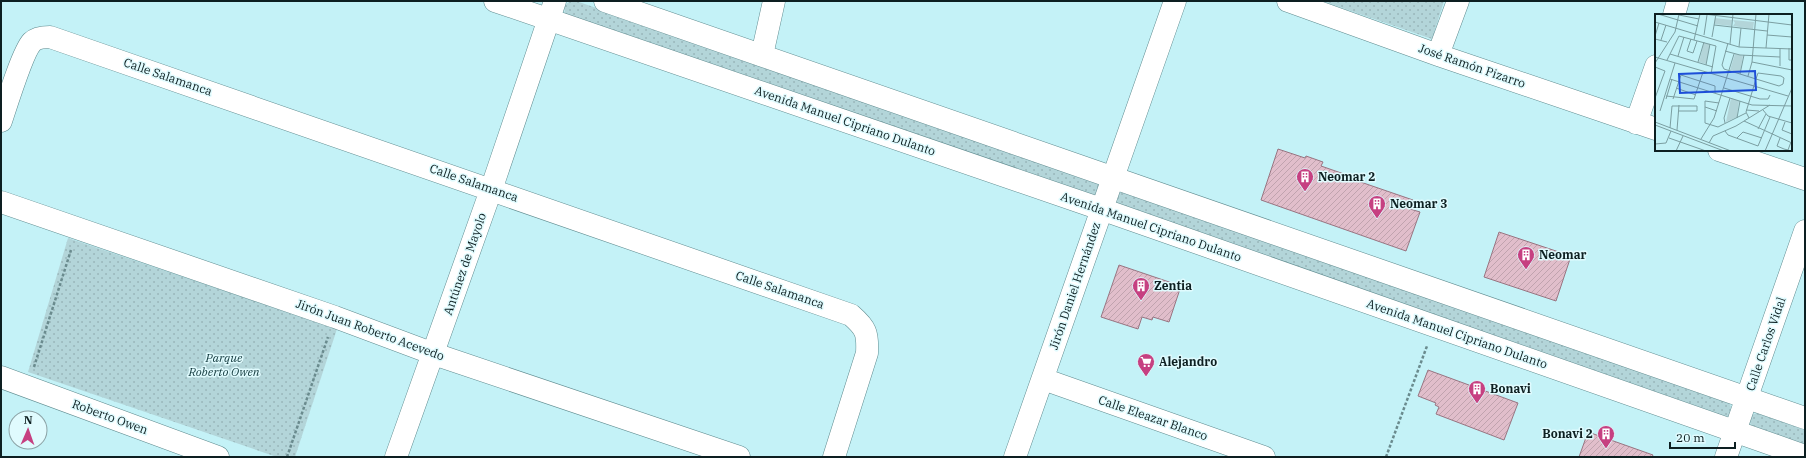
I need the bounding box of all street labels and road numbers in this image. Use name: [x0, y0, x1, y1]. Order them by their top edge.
street label: José Ramón Pizarro: [1417, 40, 1528, 91]
street label: Calle Salamanca: [122, 54, 215, 99]
street label: Avenida Manuel Cipriano Dulanto: [753, 82, 938, 159]
street label: Calle Salamanca: [428, 160, 521, 205]
street label: Avenida Manuel Cipriano Dulanto: [1059, 188, 1244, 265]
street label: Antúnez de Mayolo: [440, 210, 489, 317]
street label: Jirón Daniel Hernández: [1046, 220, 1103, 352]
street label: Calle Salamanca: [734, 267, 827, 312]
street label: Avenida Manuel Cipriano Dulanto: [1365, 295, 1550, 372]
street label: Calle Carlos Vidal: [1742, 295, 1789, 393]
street label: Jirón Juan Roberto Acevedo: [294, 296, 447, 363]
street label: Calle Eleazar Blanco: [1097, 392, 1210, 443]
street label: Roberto Owen: [70, 396, 150, 437]

